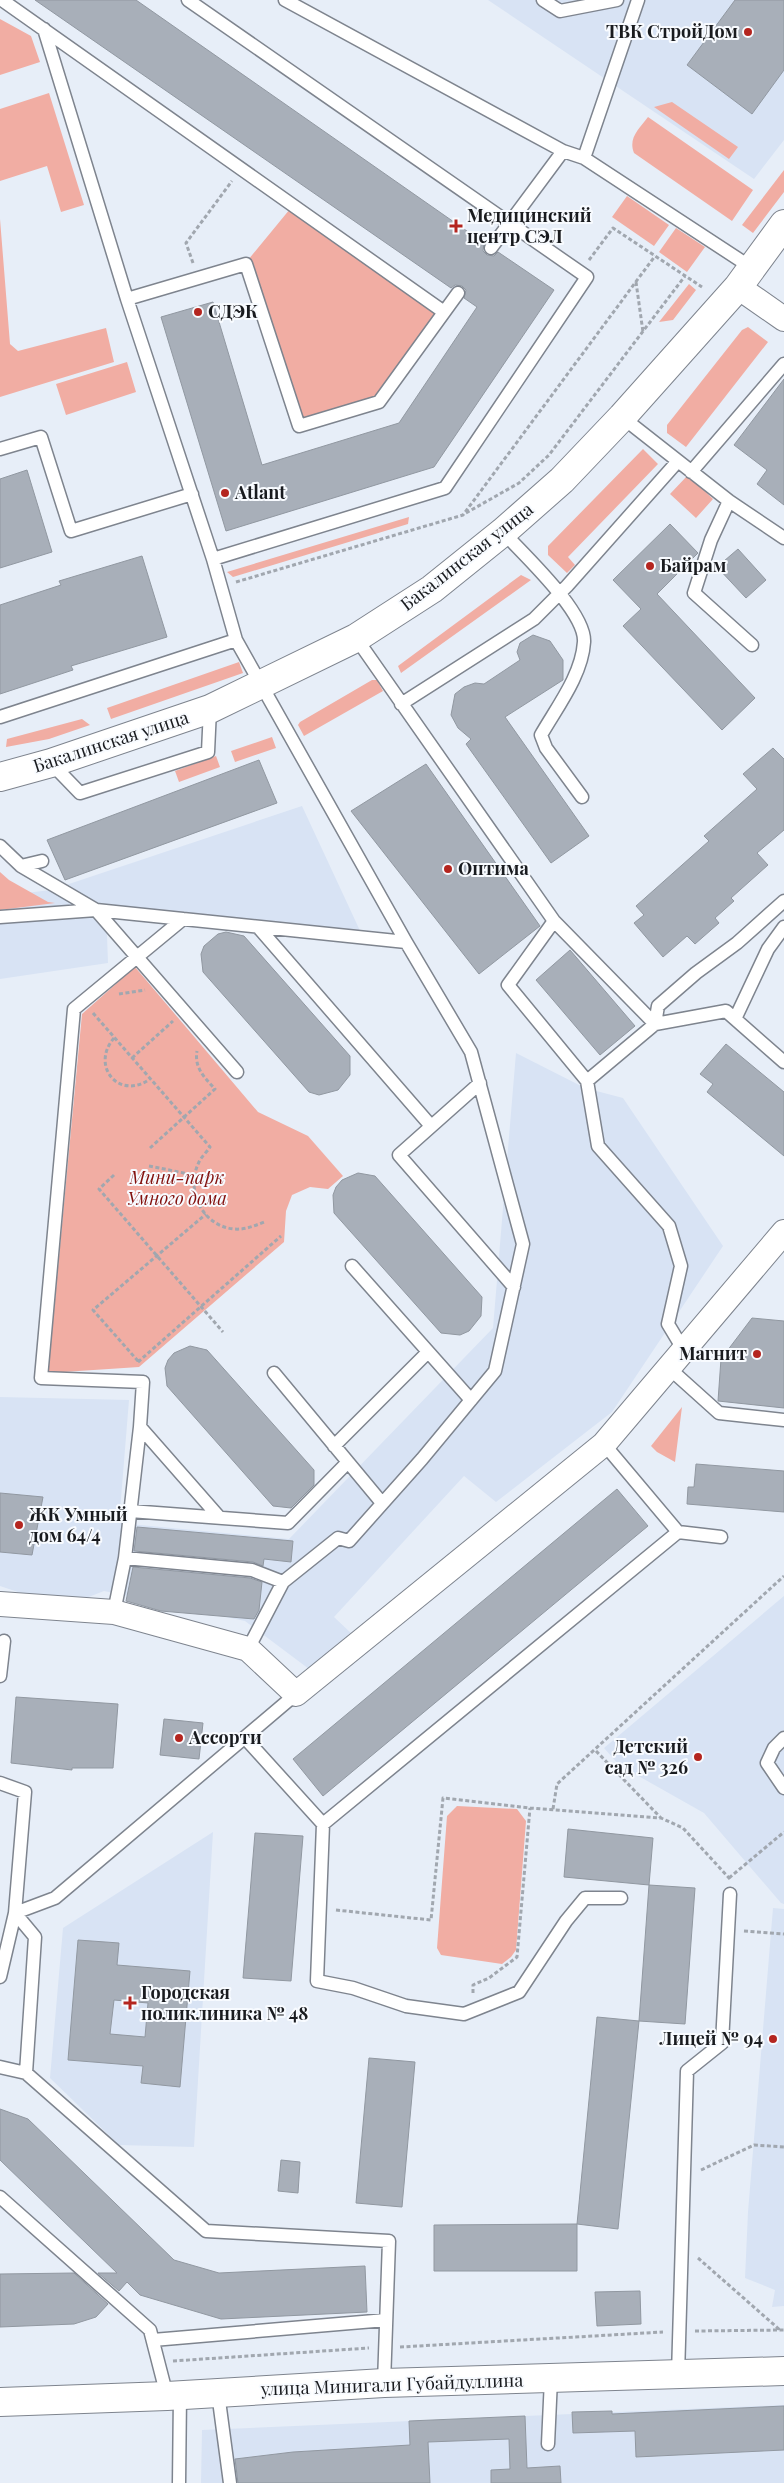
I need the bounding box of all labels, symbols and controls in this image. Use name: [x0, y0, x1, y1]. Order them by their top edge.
place label: ТВК СтройДом: [606, 19, 738, 43]
marker: ТВК СтройДом: [742, 26, 754, 38]
place label: Медицинский центр СЭЛ: [467, 203, 592, 248]
marker: Медицинский центр СЭЛ: [449, 219, 463, 233]
place label: СДЭК: [208, 299, 258, 323]
marker: СДЭК: [192, 306, 204, 318]
place label: Atlant: [234, 480, 286, 504]
marker: Atlant: [219, 487, 231, 499]
street label: Бакалинская улица: [395, 497, 538, 616]
place label: Байрам: [660, 553, 726, 577]
marker: Байрам: [644, 560, 656, 572]
street label: Бакалинская улица: [30, 705, 192, 778]
place label: Оптима: [458, 856, 529, 880]
marker: Оптима: [442, 863, 454, 875]
park label: Мини-парк Умного дома: [127, 1165, 227, 1210]
place label: Магнит: [679, 1341, 747, 1365]
marker: Магнит: [751, 1348, 763, 1360]
place label: ЖК Умный дом 64/4: [28, 1502, 128, 1547]
marker: ЖК Умный дом 64/4: [13, 1519, 25, 1531]
place label: Ассорти: [188, 1725, 262, 1749]
marker: Ассорти: [173, 1732, 185, 1744]
place label: Детский сад № 326: [605, 1734, 688, 1779]
marker: Детский сад № 326: [692, 1751, 704, 1763]
place label: Городская поликлиника № 48: [141, 1980, 308, 2025]
marker: Городская поликлиника № 48: [123, 1996, 137, 2010]
place label: Лицей № 94: [659, 2026, 763, 2050]
marker: Лицей № 94: [767, 2033, 779, 2045]
street label: улица Минигали Губайдуллина: [259, 2367, 524, 2401]

